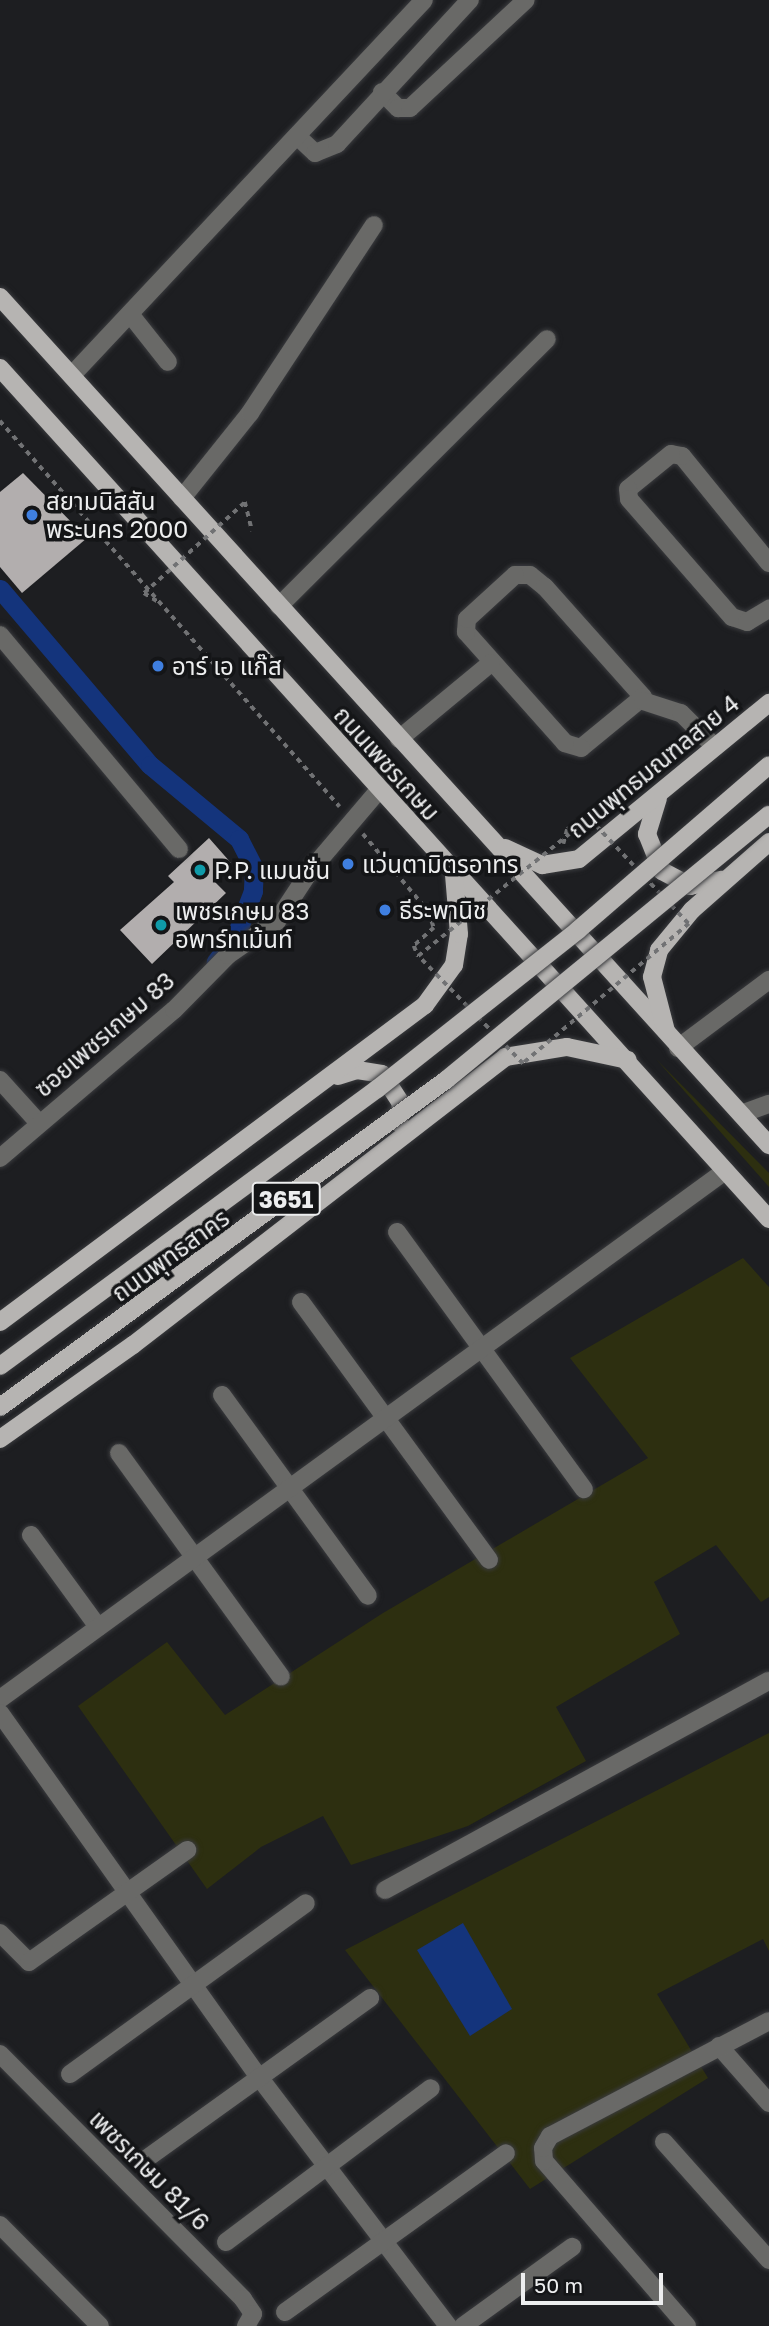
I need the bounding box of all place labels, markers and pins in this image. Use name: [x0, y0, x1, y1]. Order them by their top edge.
place label: สยามนิสสัน พระนคร 2000: [46, 487, 188, 543]
marker: สยามนิสสัน พระนคร 2000: [24, 507, 40, 523]
place label: อาร์ เอ แก๊ส: [172, 652, 282, 680]
marker: อาร์ เอ แก๊ส: [150, 658, 166, 674]
place label: แว่นตามิตรอาทร: [362, 850, 518, 878]
place label: P.P. แมนชั่น: [214, 856, 330, 884]
marker: แว่นตามิตรอาทร: [340, 856, 356, 872]
marker: P.P. แมนชั่น: [192, 862, 208, 878]
place label: ธีระพานิช: [399, 896, 486, 924]
place label: เพชรเกษม 83 อพาร์ทเม้นท์: [175, 897, 309, 953]
marker: ธีระพานิช: [377, 902, 393, 918]
marker: เพชรเกษม 83 อพาร์ทเม้นท์: [153, 917, 169, 933]

